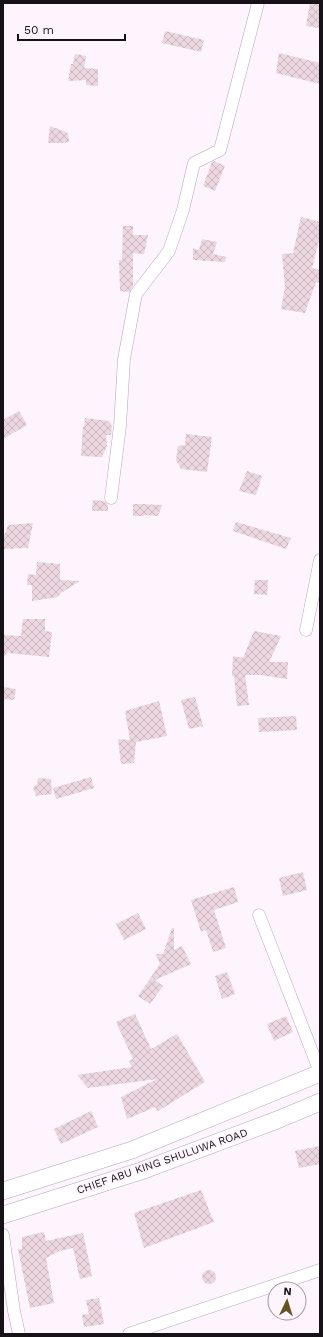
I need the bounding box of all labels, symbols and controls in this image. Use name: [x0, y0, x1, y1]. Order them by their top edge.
scale bar: [18, 16, 125, 42]
text: 50 m: [24, 23, 54, 37]
street label: CHIEF ABU KING SHULUWA ROAD: [75, 1126, 250, 1197]
north arrow: [267, 1281, 307, 1321]
text: N: [283, 1285, 292, 1298]

